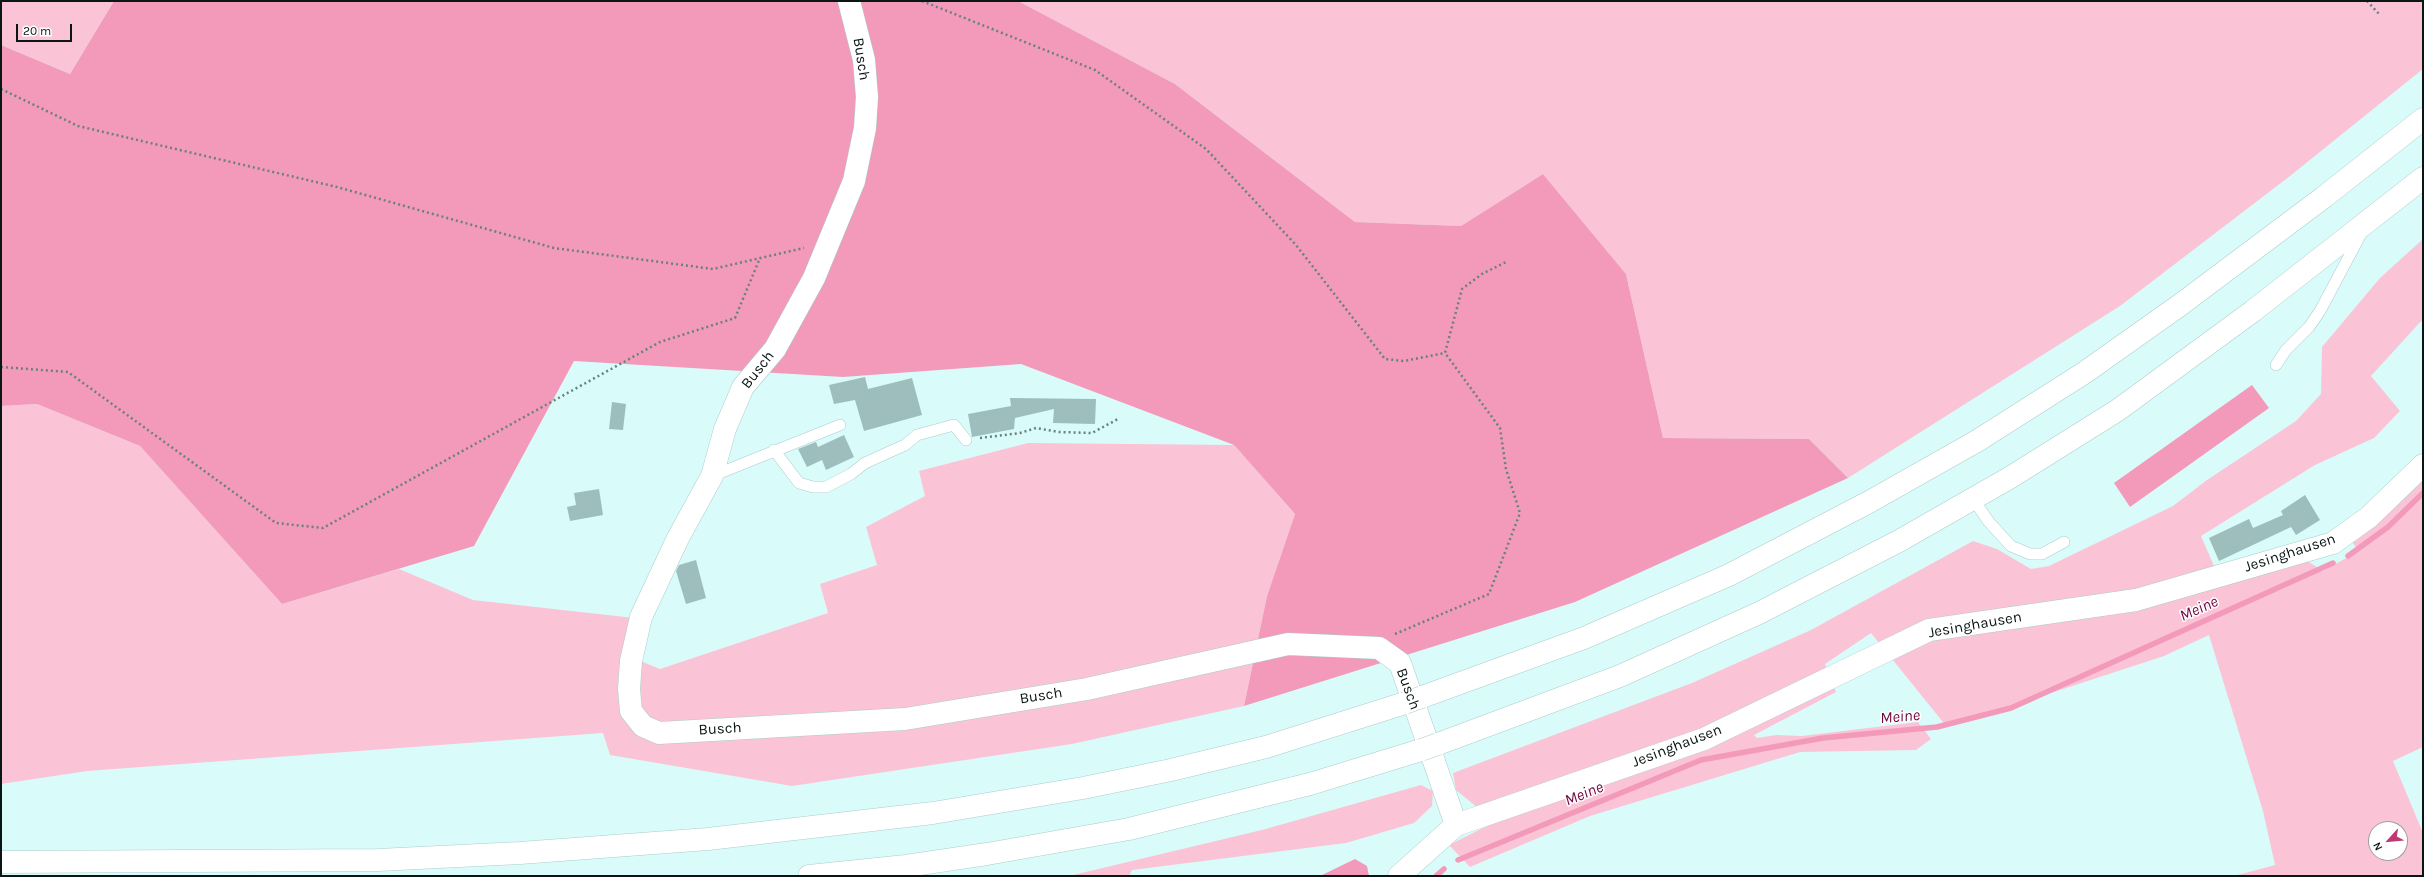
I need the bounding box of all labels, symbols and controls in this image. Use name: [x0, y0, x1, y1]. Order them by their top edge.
scale bar: [18, 16, 74, 42]
text: 20 m: [23, 24, 51, 38]
street label: Busch: [849, 36, 873, 82]
street label: Busch: [738, 347, 778, 393]
street label: Jesinghausen: [2242, 530, 2338, 576]
water label: Meine: [2177, 592, 2221, 626]
street label: Jesinghausen: [1927, 608, 2023, 642]
street label: Busch: [1392, 666, 1424, 712]
street label: Busch: [1018, 684, 1064, 708]
water label: Meine: [1879, 706, 1921, 728]
street label: Busch: [698, 719, 742, 739]
street label: Jesinghausen: [1630, 721, 1724, 771]
water label: Meine: [1562, 778, 1606, 810]
north arrow: [2368, 821, 2408, 861]
text: N: [2370, 840, 2385, 853]

